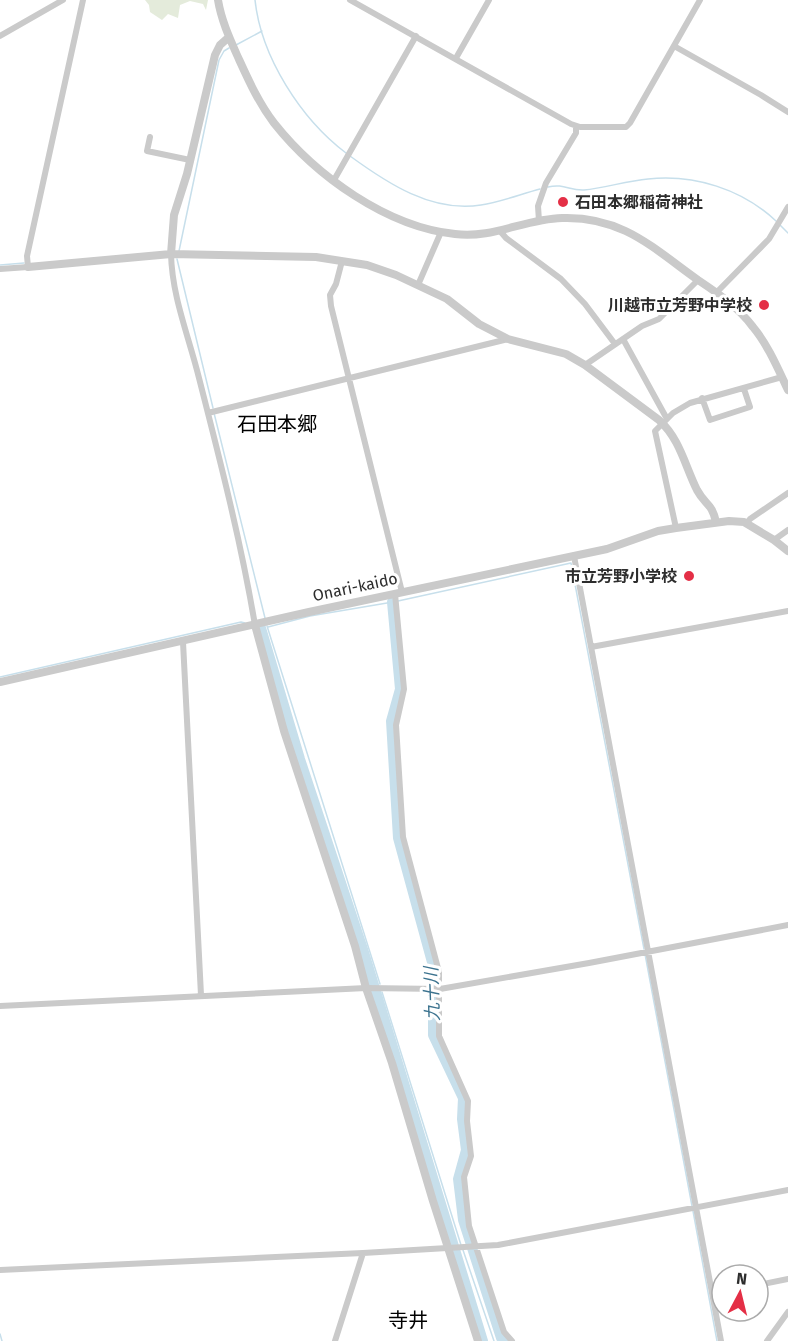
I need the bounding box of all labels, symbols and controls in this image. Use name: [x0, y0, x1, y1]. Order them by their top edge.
place label: 石田本郷稲荷神社: [575, 193, 703, 212]
marker: 石田本郷稲荷神社: [556, 195, 570, 209]
place label: 川越市立芳野中学校: [608, 296, 752, 315]
marker: 川越市立芳野中学校: [757, 298, 771, 312]
district label: 石田本郷: [237, 412, 317, 436]
place label: 市立芳野小学校: [565, 567, 677, 586]
street label: Onari-kaido: [311, 569, 399, 605]
marker: 市立芳野小学校: [682, 569, 696, 583]
water label: 九十川: [420, 965, 444, 1021]
north arrow: [710, 1263, 770, 1323]
text: N: [735, 1269, 748, 1289]
district label: 寺井: [388, 1308, 428, 1332]

